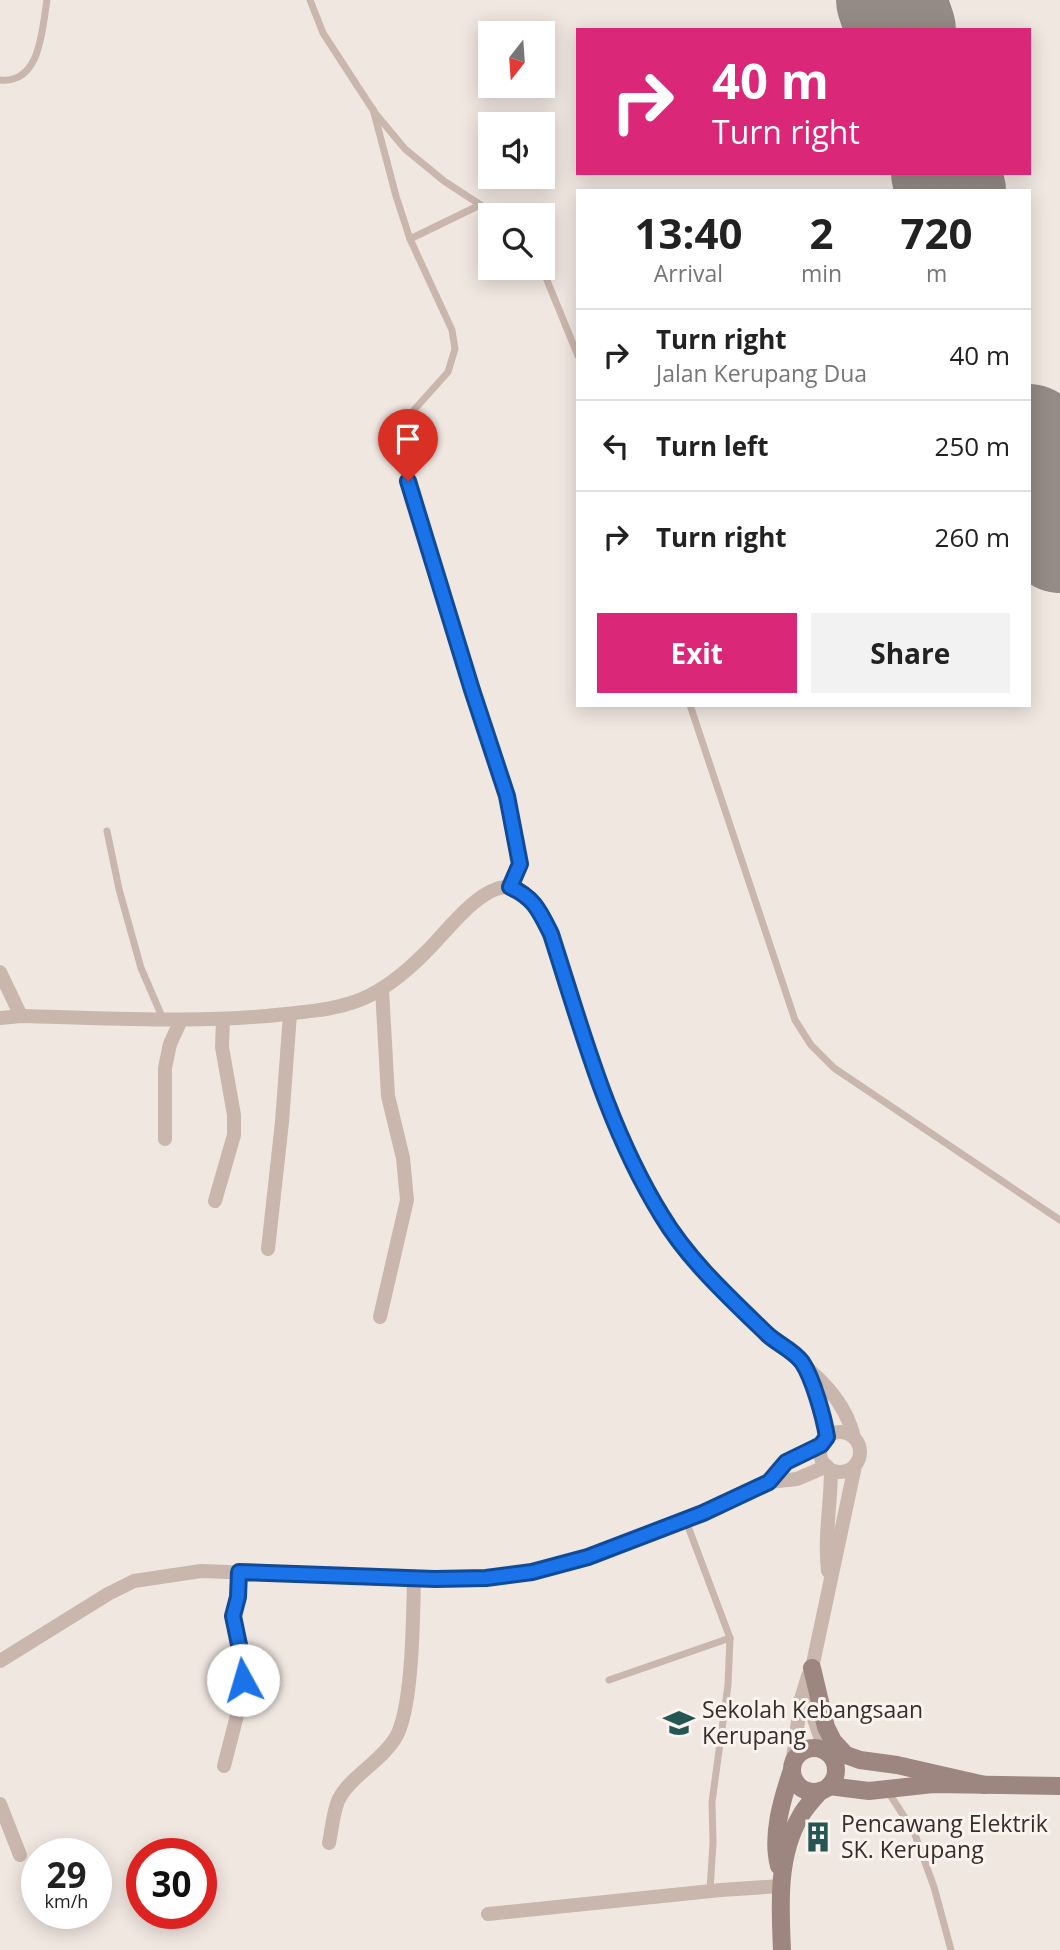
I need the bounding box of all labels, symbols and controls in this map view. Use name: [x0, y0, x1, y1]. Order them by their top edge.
north arrow: [478, 21, 555, 98]
map controls: [478, 21, 555, 280]
text: 40 m: [712, 47, 829, 113]
icon: right: [597, 56, 688, 147]
text: Turn right: [712, 110, 860, 153]
button: sound: [478, 112, 555, 189]
button: search: [478, 203, 555, 280]
text: 13:40: [634, 204, 742, 261]
text: 2: [809, 204, 834, 261]
text: 720: [901, 204, 973, 261]
text: Arrival: [654, 257, 723, 289]
text: min: [801, 257, 842, 289]
text: m: [926, 257, 947, 289]
text: Turn right: [656, 321, 787, 357]
icon: right: [597, 336, 635, 374]
text: 40 m: [949, 337, 1010, 373]
text: Jalan Kerupang Dua: [656, 357, 867, 389]
pin: [378, 409, 438, 481]
icon: arrive: [389, 420, 427, 458]
icon: left: [597, 427, 635, 465]
text: Turn left: [656, 428, 768, 464]
text: 250 m: [935, 428, 1010, 464]
icon: right: [597, 518, 635, 556]
text: Turn right: [656, 519, 787, 555]
text: 260 m: [935, 519, 1010, 555]
button: Exit: [597, 613, 797, 693]
button: Share: [811, 613, 1010, 693]
position arrow: [206, 1643, 280, 1717]
place label: Sekolah Kebangsaan Kerupang: [702, 1693, 923, 1751]
school or university icon: Sekolah Kebangsaan Kerupang: [662, 1706, 696, 1740]
place label: Pencawang Elektrik SK. Kerupang: [841, 1807, 1048, 1865]
building icon: Pencawang Elektrik SK. Kerupang: [801, 1820, 835, 1854]
speed limit sign: 30: [126, 1838, 217, 1929]
text: 29: [46, 1851, 87, 1898]
text: km/h: [45, 1889, 88, 1913]

